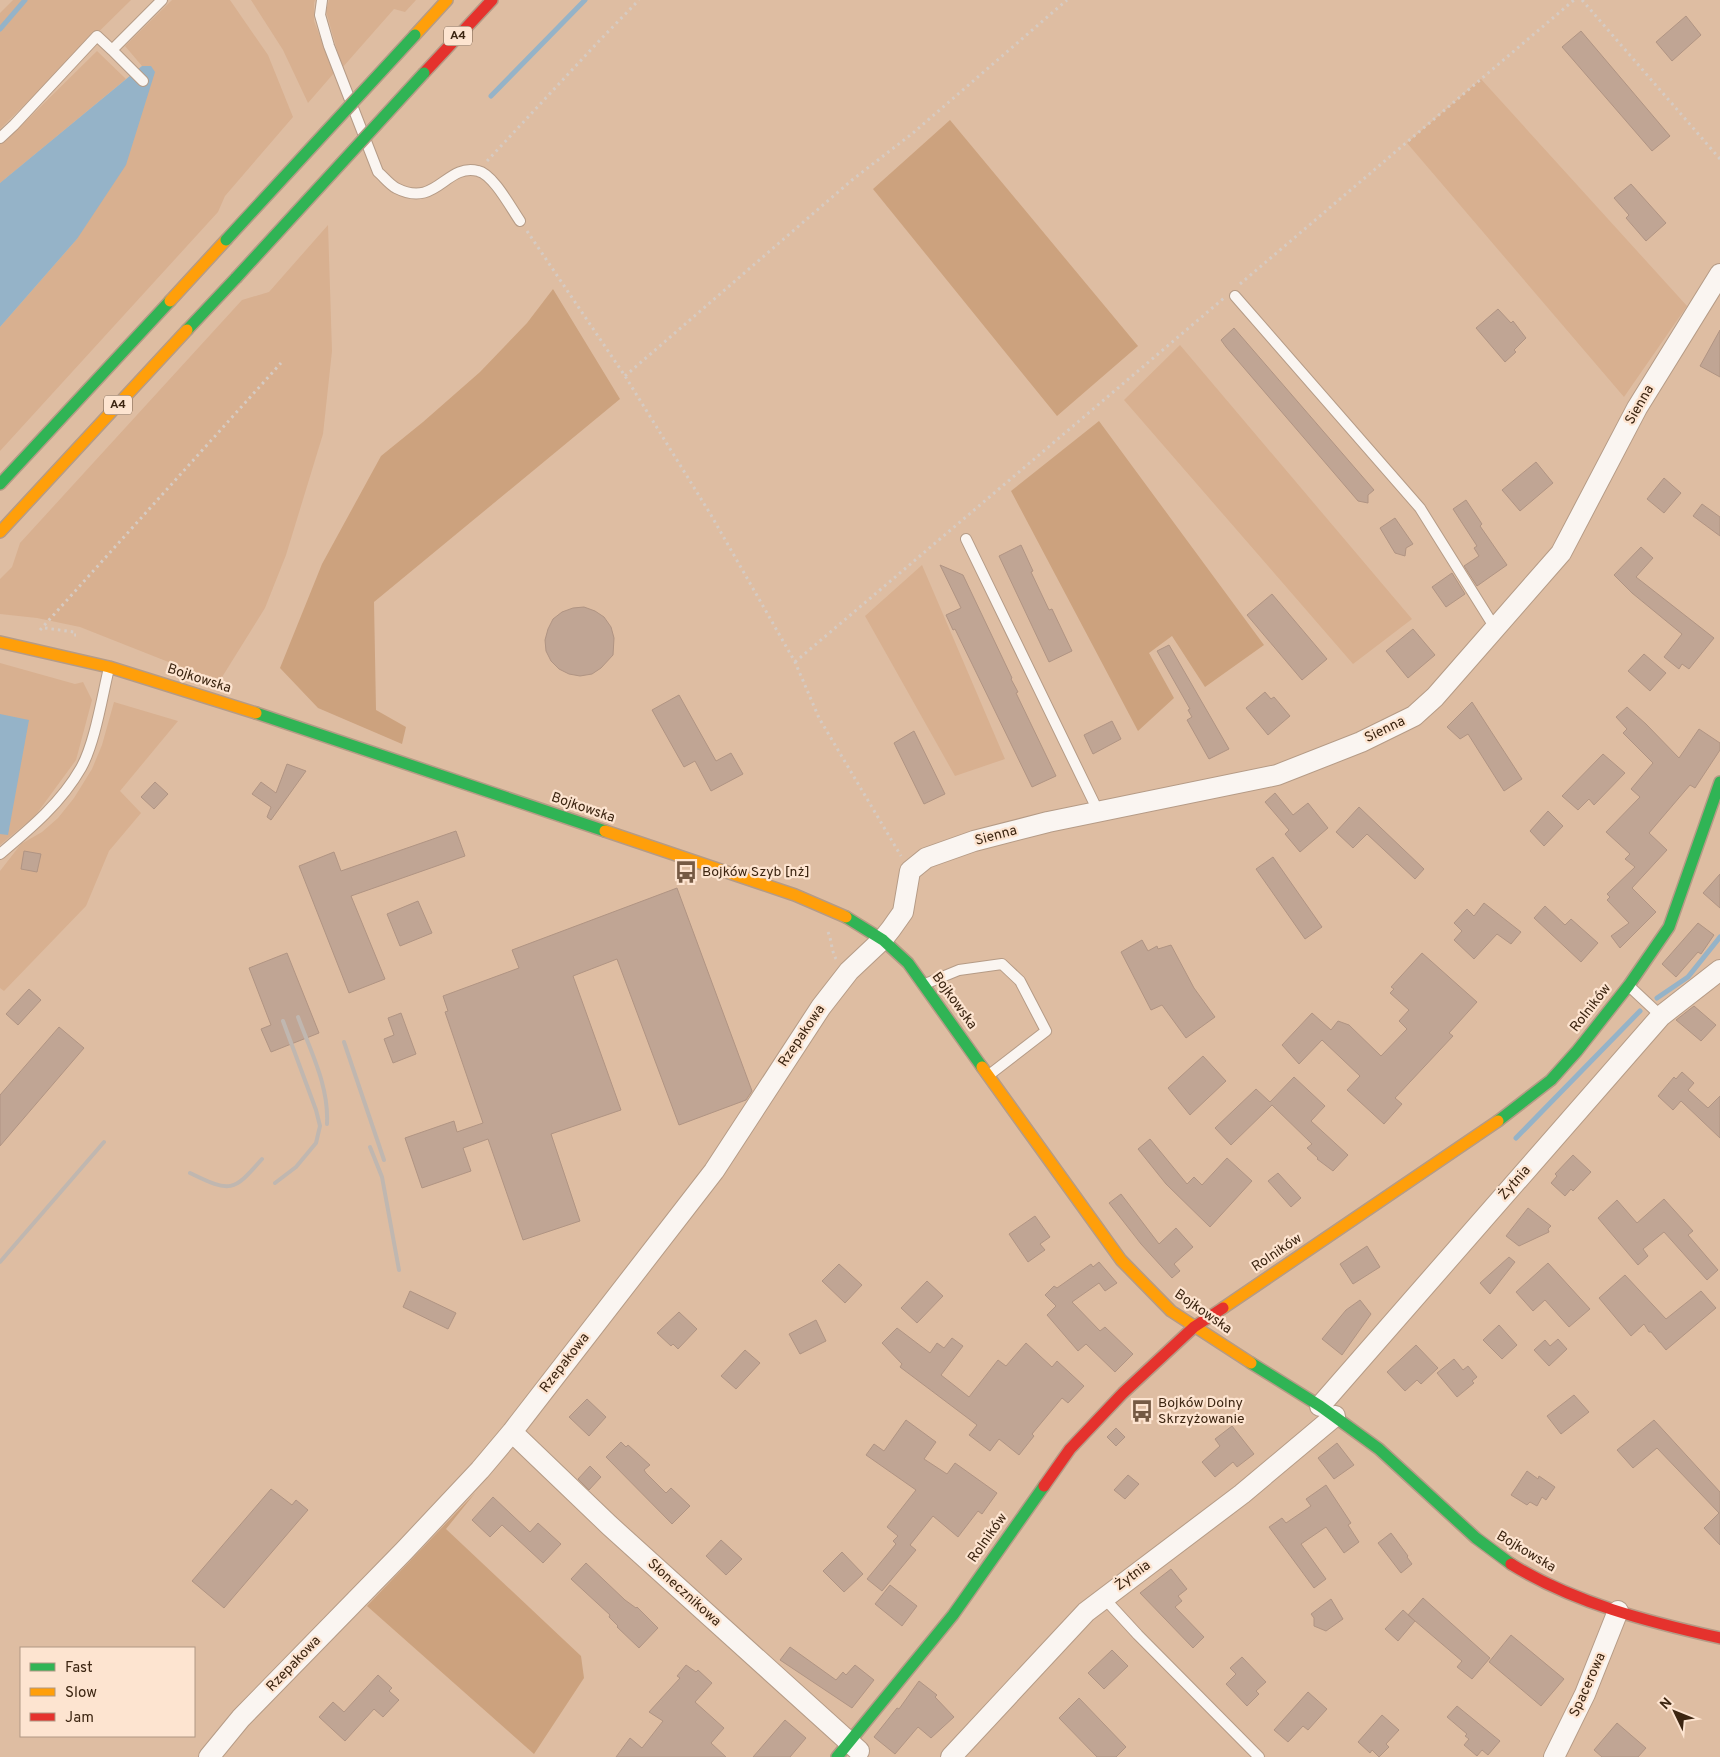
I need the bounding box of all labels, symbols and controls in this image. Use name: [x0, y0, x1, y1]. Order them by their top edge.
road number: A4: [444, 27, 472, 46]
street label: Sienna: [1622, 382, 1658, 428]
road number: A4: [104, 396, 132, 414]
street label: Bojkowska: [165, 661, 233, 697]
street label: Sienna: [1362, 713, 1408, 747]
street label: Bojkowska: [549, 789, 617, 827]
street label: Sienna: [973, 822, 1019, 850]
bus stop icon: Bojków Szyb [nż]: [673, 859, 699, 885]
place label: Bojków Szyb [nż]: [702, 864, 810, 881]
street label: Bojkowska: [928, 969, 980, 1033]
street label: Rolników: [1567, 980, 1615, 1036]
street label: Rzepakowa: [775, 1002, 829, 1070]
street label: Żytnia: [1495, 1162, 1535, 1204]
street label: Rolników: [1249, 1230, 1305, 1276]
street label: Bojkowska: [1171, 1286, 1235, 1338]
street label: Rzepakowa: [536, 1330, 594, 1396]
place label: Bojków Dolny Skrzyżowanie: [1158, 1395, 1245, 1428]
bus stop icon: Bojków Dolny Skrzyżowanie: [1129, 1398, 1155, 1424]
street label: Rolników: [965, 1510, 1011, 1566]
street label: Bojkowska: [1493, 1528, 1559, 1576]
street label: Słonecznikowa: [644, 1556, 724, 1630]
street label: Żytnia: [1111, 1556, 1154, 1595]
street label: Rzepakowa: [263, 1633, 325, 1695]
legend: [20, 1647, 195, 1737]
street label: Spacerowa: [1566, 1650, 1610, 1720]
text: Fast: [65, 1659, 93, 1678]
text: Slow: [65, 1684, 97, 1703]
north arrow: [1650, 1687, 1700, 1737]
text: N: [1657, 1695, 1676, 1714]
text: Jam: [65, 1709, 94, 1728]

